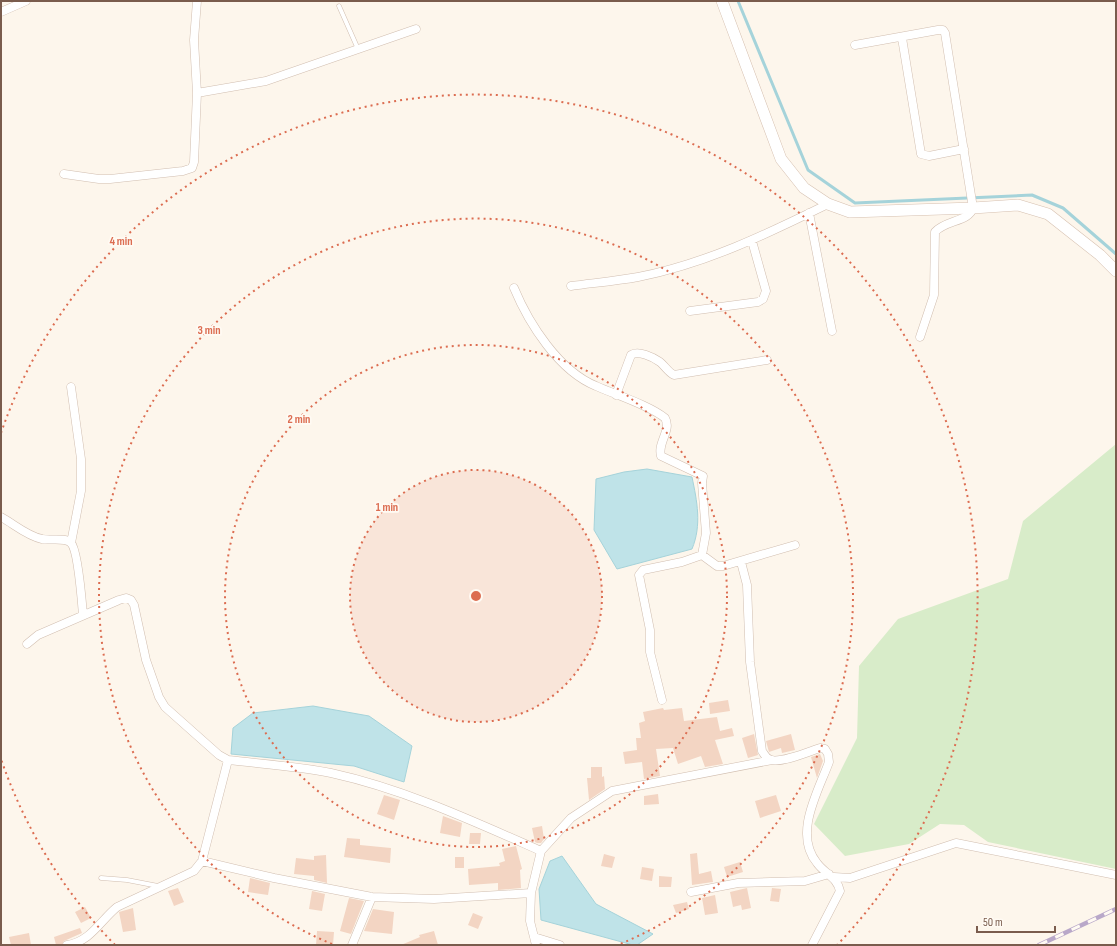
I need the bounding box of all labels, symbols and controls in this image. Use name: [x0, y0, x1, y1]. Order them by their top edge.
text: 4 min: [109, 234, 133, 249]
text: 3 min: [198, 323, 220, 338]
text: 2 min: [288, 412, 310, 427]
text: 1 min: [376, 500, 398, 515]
centre of rings: [469, 589, 483, 603]
scale bar: [977, 908, 1055, 934]
text: 50 m: [983, 915, 1003, 930]

